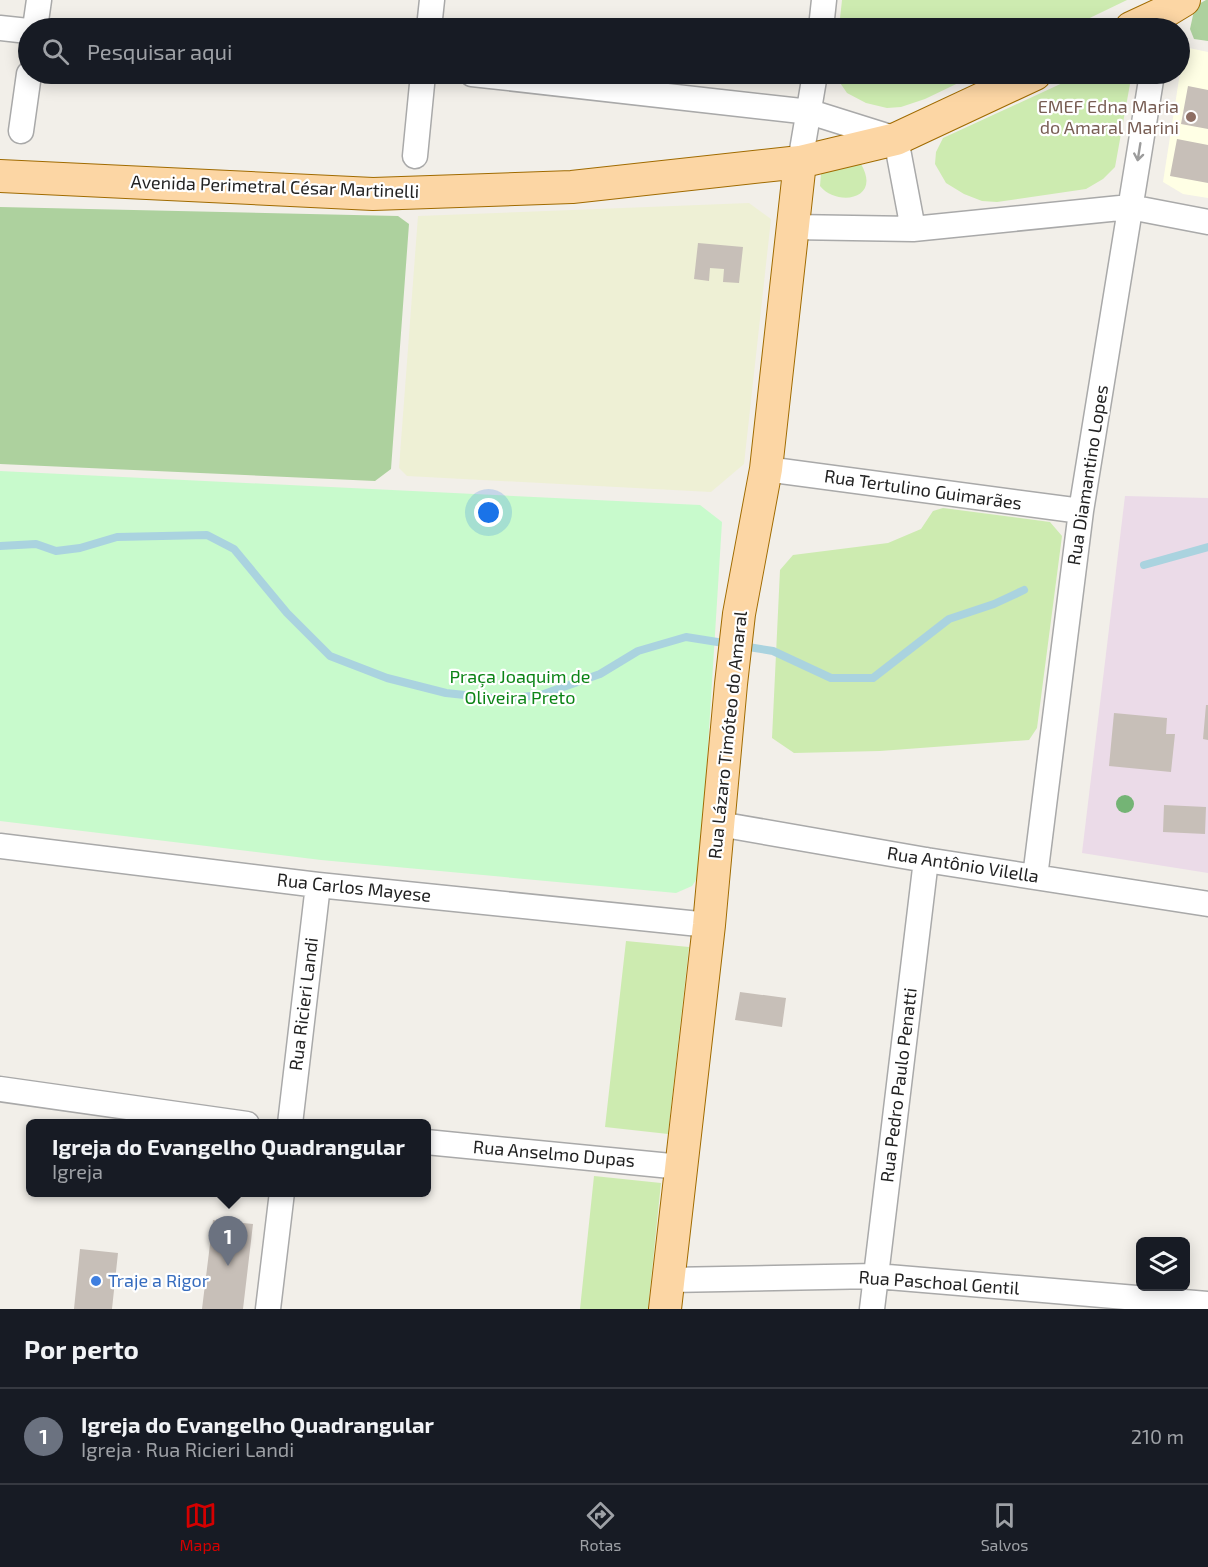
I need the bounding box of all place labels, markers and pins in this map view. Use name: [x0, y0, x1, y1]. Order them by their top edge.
place label: EMEF Edna Maria do Amaral Marini: [1038, 95, 1179, 138]
marker: EMEF Edna Maria do Amaral Marini: [1184, 110, 1198, 124]
pin: 1: [208, 1216, 248, 1266]
place label: Traje a Rigor: [108, 1269, 209, 1291]
marker: Traje a Rigor: [89, 1274, 103, 1288]

